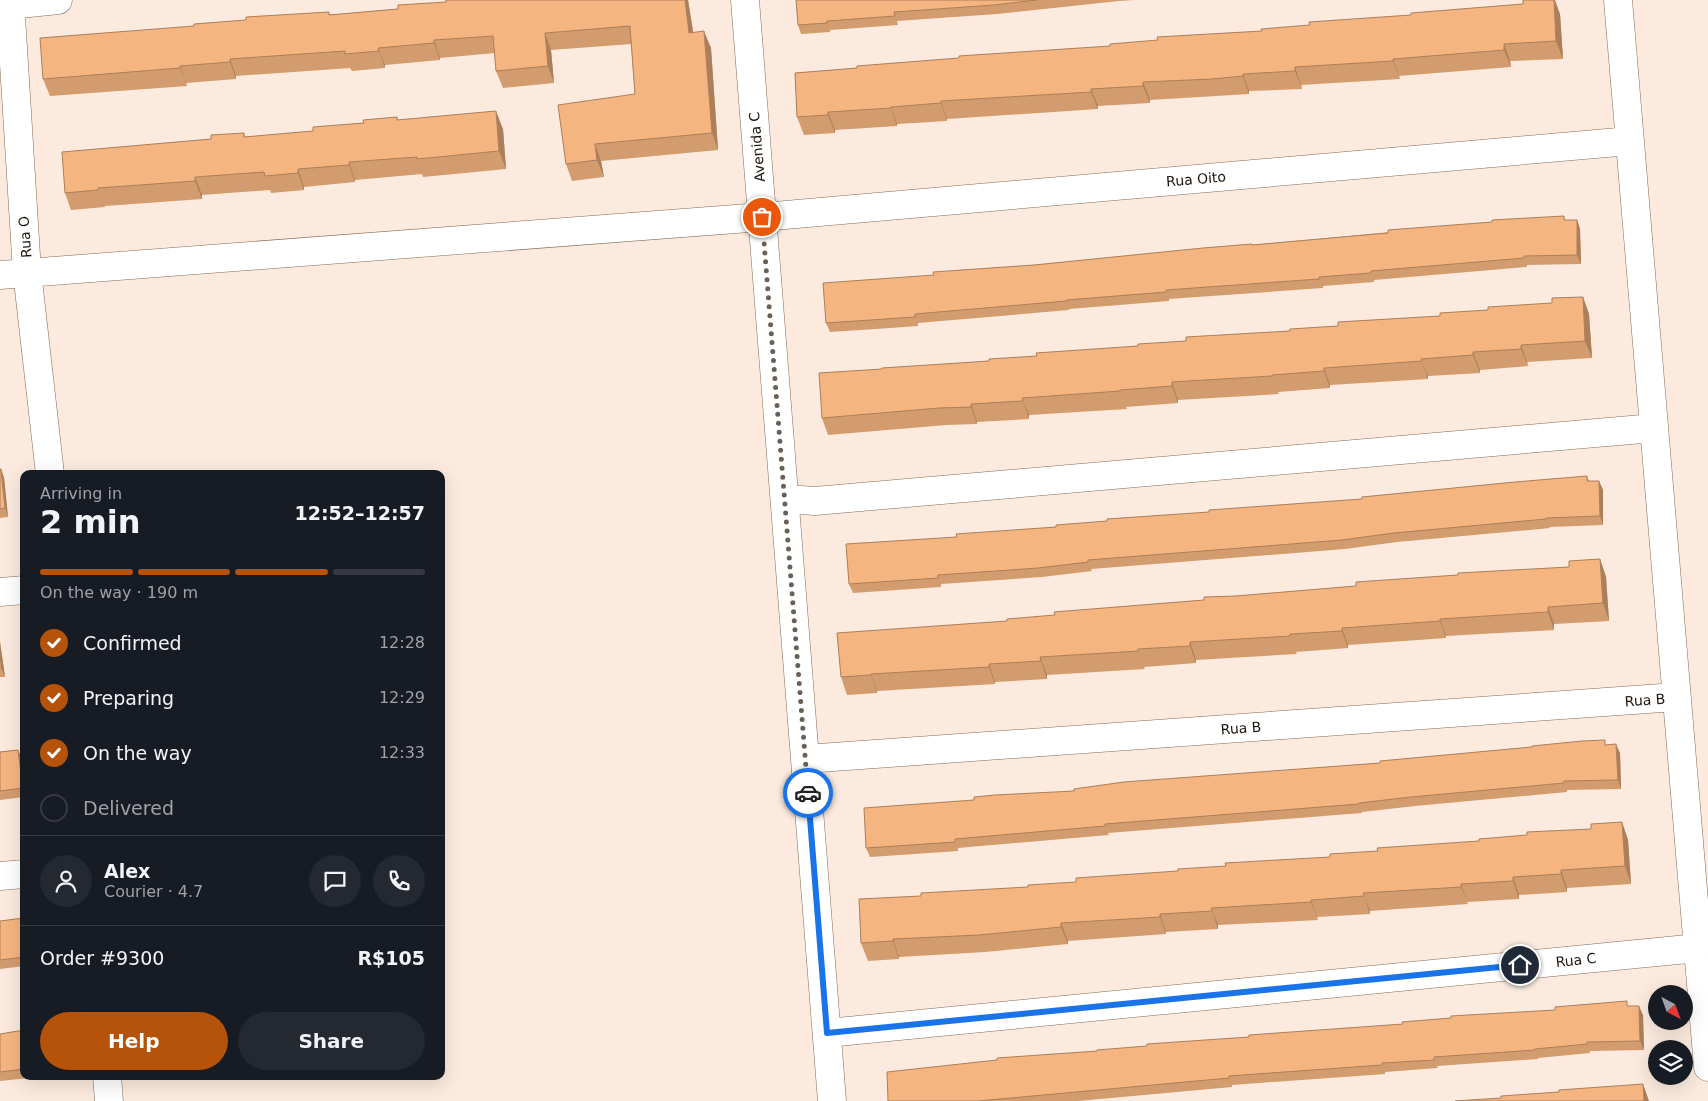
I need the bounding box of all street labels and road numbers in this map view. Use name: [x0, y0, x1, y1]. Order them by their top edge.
street label: Avenida C: [746, 111, 768, 183]
street label: Rua Oito: [1165, 168, 1227, 190]
street label: Rua O: [16, 215, 34, 259]
street label: Rua B: [1624, 691, 1666, 709]
street label: Rua B: [1220, 719, 1262, 737]
street label: Rua C: [1555, 950, 1597, 970]

